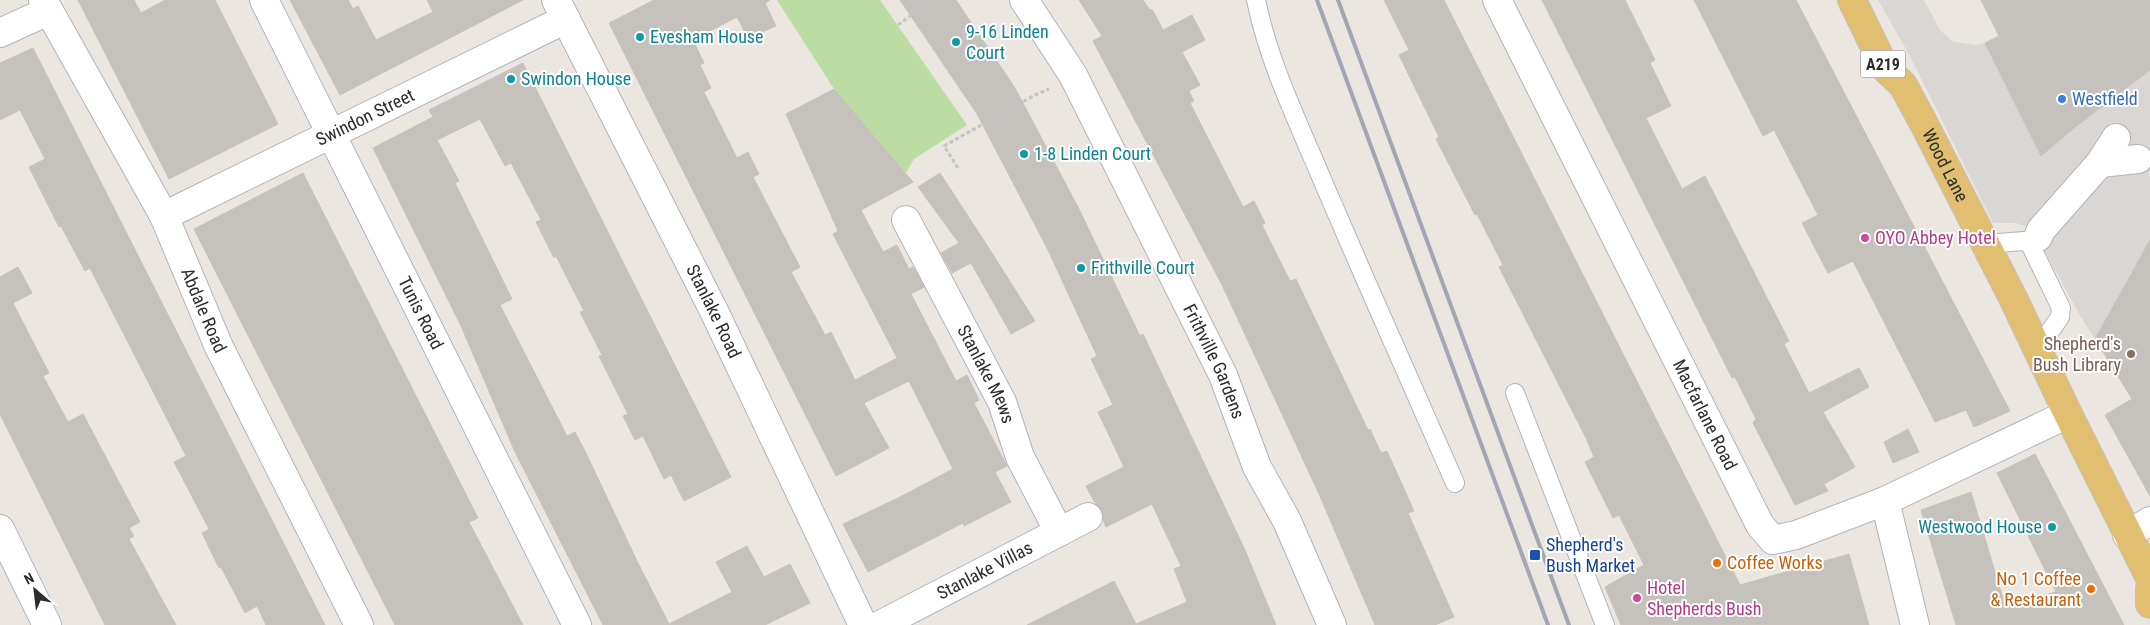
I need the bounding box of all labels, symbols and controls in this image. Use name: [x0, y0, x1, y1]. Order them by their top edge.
place label: 9-16 Linden Court: [966, 21, 1049, 63]
place label: Evesham House: [650, 26, 764, 47]
marker: Evesham House: [634, 31, 646, 43]
marker: 9-16 Linden Court: [950, 36, 962, 48]
road number: A219: [1860, 51, 1906, 78]
place label: Swindon House: [521, 68, 631, 89]
marker: Swindon House: [505, 73, 517, 85]
street label: Swindon Street: [312, 84, 418, 150]
place label: Westfield: [2072, 88, 2138, 109]
marker: Westfield: [2056, 93, 2068, 105]
street label: Wood Lane: [1918, 125, 1973, 205]
place label: 1-8 Linden Court: [1034, 143, 1151, 164]
marker: 1-8 Linden Court: [1018, 148, 1030, 160]
place label: OYO Abbey Hotel: [1875, 227, 1996, 248]
marker: OYO Abbey Hotel: [1859, 232, 1871, 244]
place label: Frithville Court: [1091, 257, 1195, 278]
street label: Stanlake Road: [682, 261, 746, 361]
marker: Frithville Court: [1075, 262, 1087, 274]
street label: Abdale Road: [177, 265, 231, 356]
street label: Tunis Road: [394, 273, 448, 353]
street label: Frithville Gardens: [1179, 300, 1249, 421]
street label: Stanlake Mews: [953, 321, 1019, 426]
place label: Shepherd's Bush Library: [2033, 333, 2121, 375]
marker: Shepherd's Bush Library: [2125, 348, 2137, 360]
street label: Macfarlane Road: [1669, 356, 1742, 473]
place label: Westwood House: [1918, 516, 2042, 537]
marker: Westwood House: [2046, 521, 2058, 533]
place label: Shepherd's Bush Market: [1546, 534, 1635, 576]
street label: Stanlake Villas: [933, 537, 1036, 604]
marker: Shepherd's Bush Market: [1528, 548, 1542, 562]
place label: Coffee Works: [1727, 552, 1823, 573]
marker: Coffee Works: [1711, 557, 1723, 569]
north arrow: [10, 565, 60, 615]
place label: No 1 Coffee & Restaurant: [1990, 568, 2081, 610]
text: N: [21, 569, 36, 588]
place label: Hotel Shepherds Bush: [1647, 577, 1762, 619]
marker: No 1 Coffee & Restaurant: [2085, 583, 2097, 595]
marker: Hotel Shepherds Bush: [1631, 592, 1643, 604]

